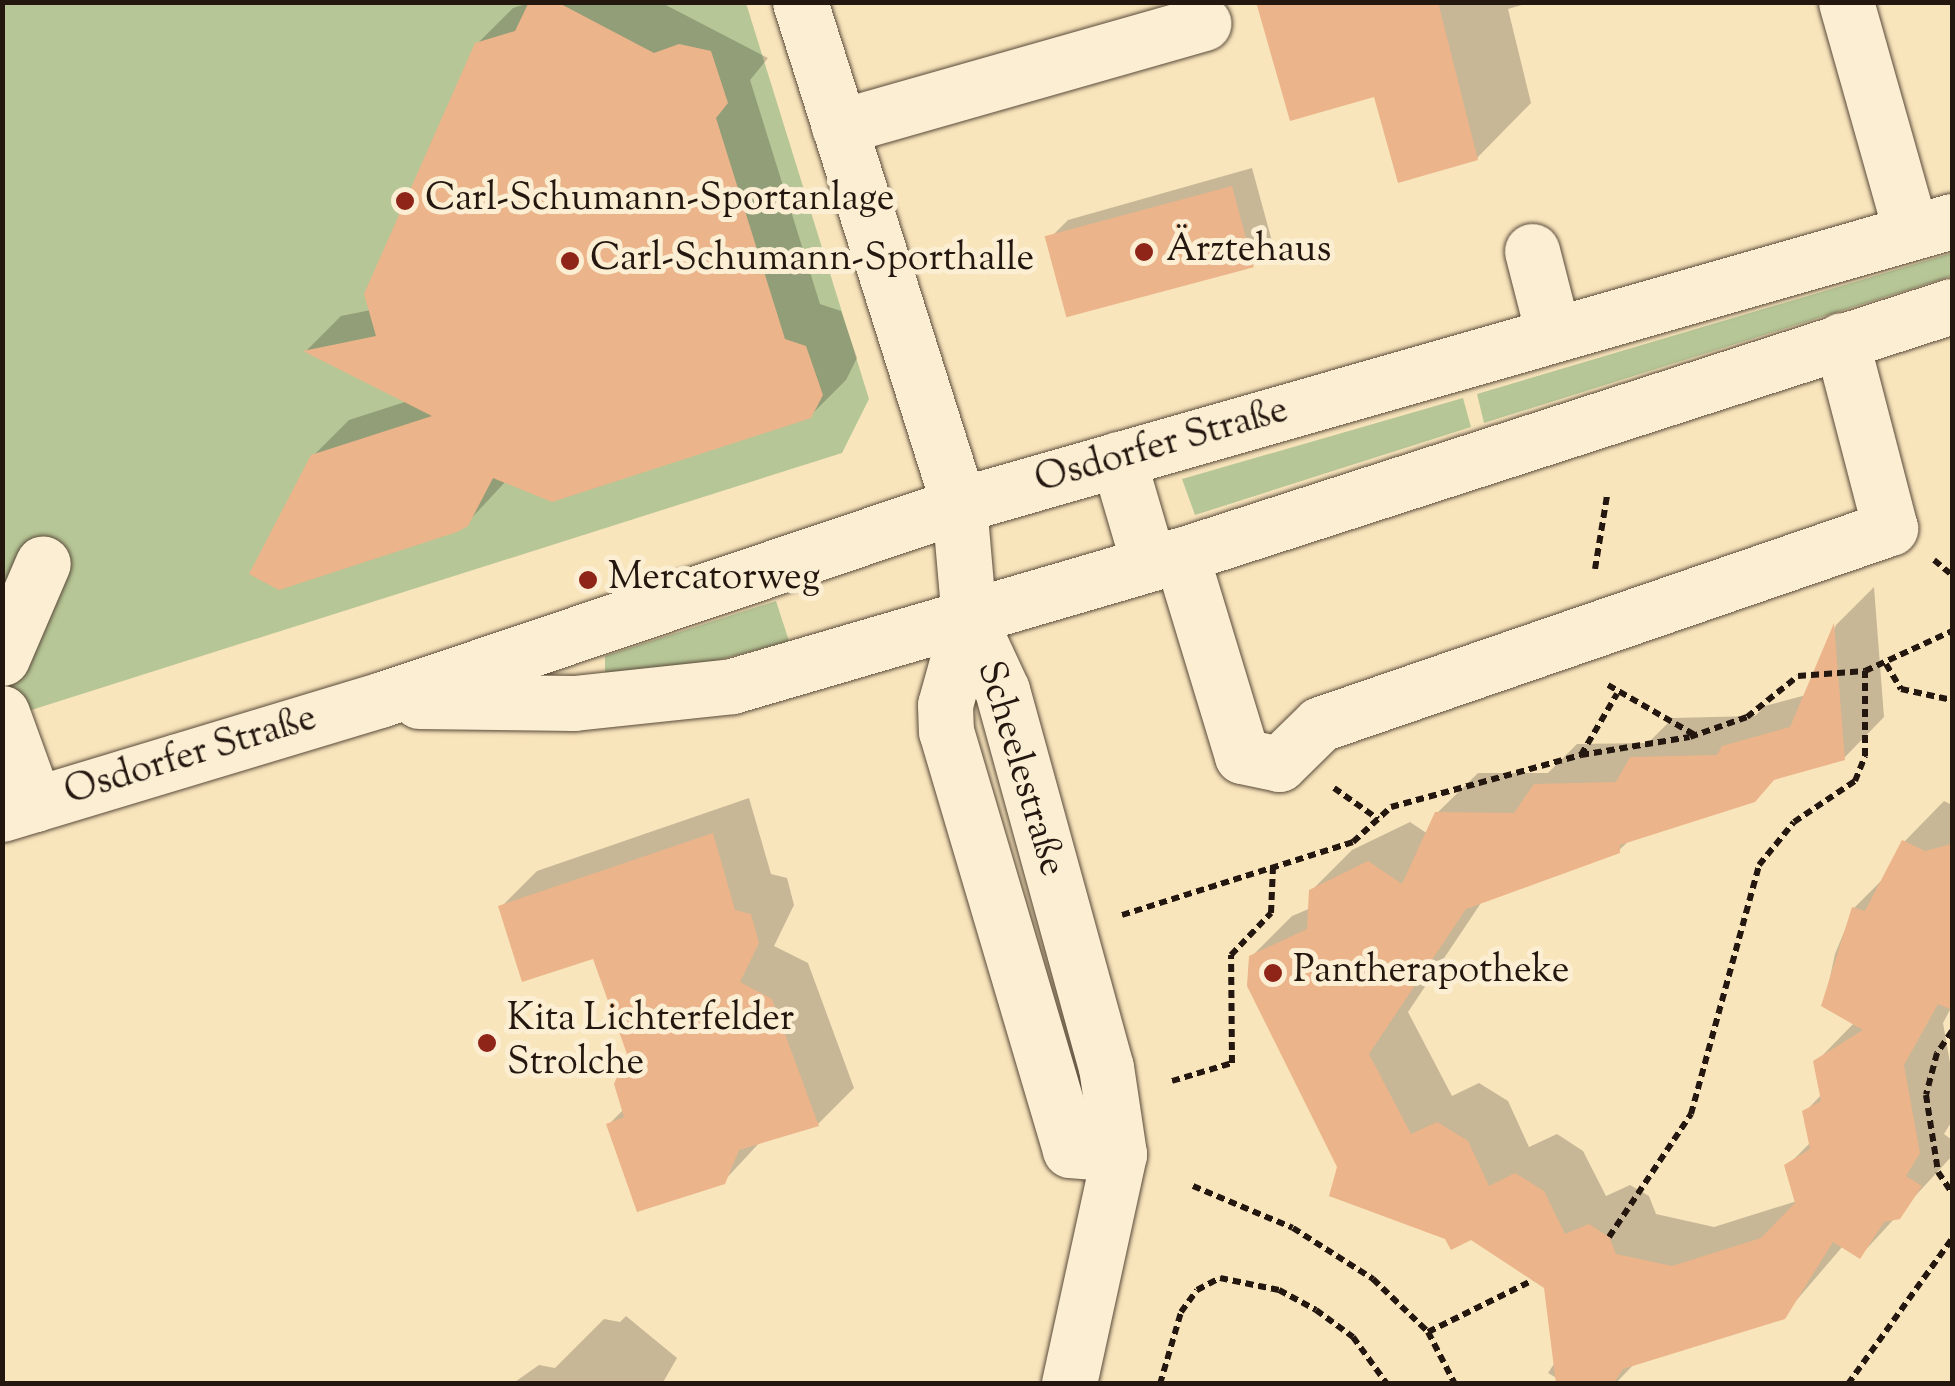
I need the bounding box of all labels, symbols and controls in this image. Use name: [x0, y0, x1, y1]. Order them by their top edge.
place label: Carl-Schumann-Sportanlage: [425, 178, 895, 224]
marker: Carl-Schumann-Sportanlage: [394, 190, 416, 212]
place label: Ärztehaus: [1166, 229, 1331, 275]
place label: Carl-Schumann-Sporthalle: [590, 238, 1034, 284]
marker: Ärztehaus: [1131, 239, 1157, 265]
marker: Carl-Schumann-Sporthalle: [559, 250, 581, 272]
street label: Osdorfer Straße: [1030, 389, 1294, 505]
place label: Mercatorweg: [608, 557, 820, 603]
marker: Mercatorweg: [577, 569, 599, 591]
street label: Scheelestraße: [965, 656, 1073, 882]
street label: Osdorfer Straße: [60, 697, 322, 817]
place label: Pantherapotheke: [1293, 950, 1569, 996]
marker: Pantherapotheke: [1262, 962, 1284, 984]
place label: Kita Lichterfelder Strolche: [507, 998, 794, 1088]
marker: Kita Lichterfelder Strolche: [476, 1032, 498, 1054]

